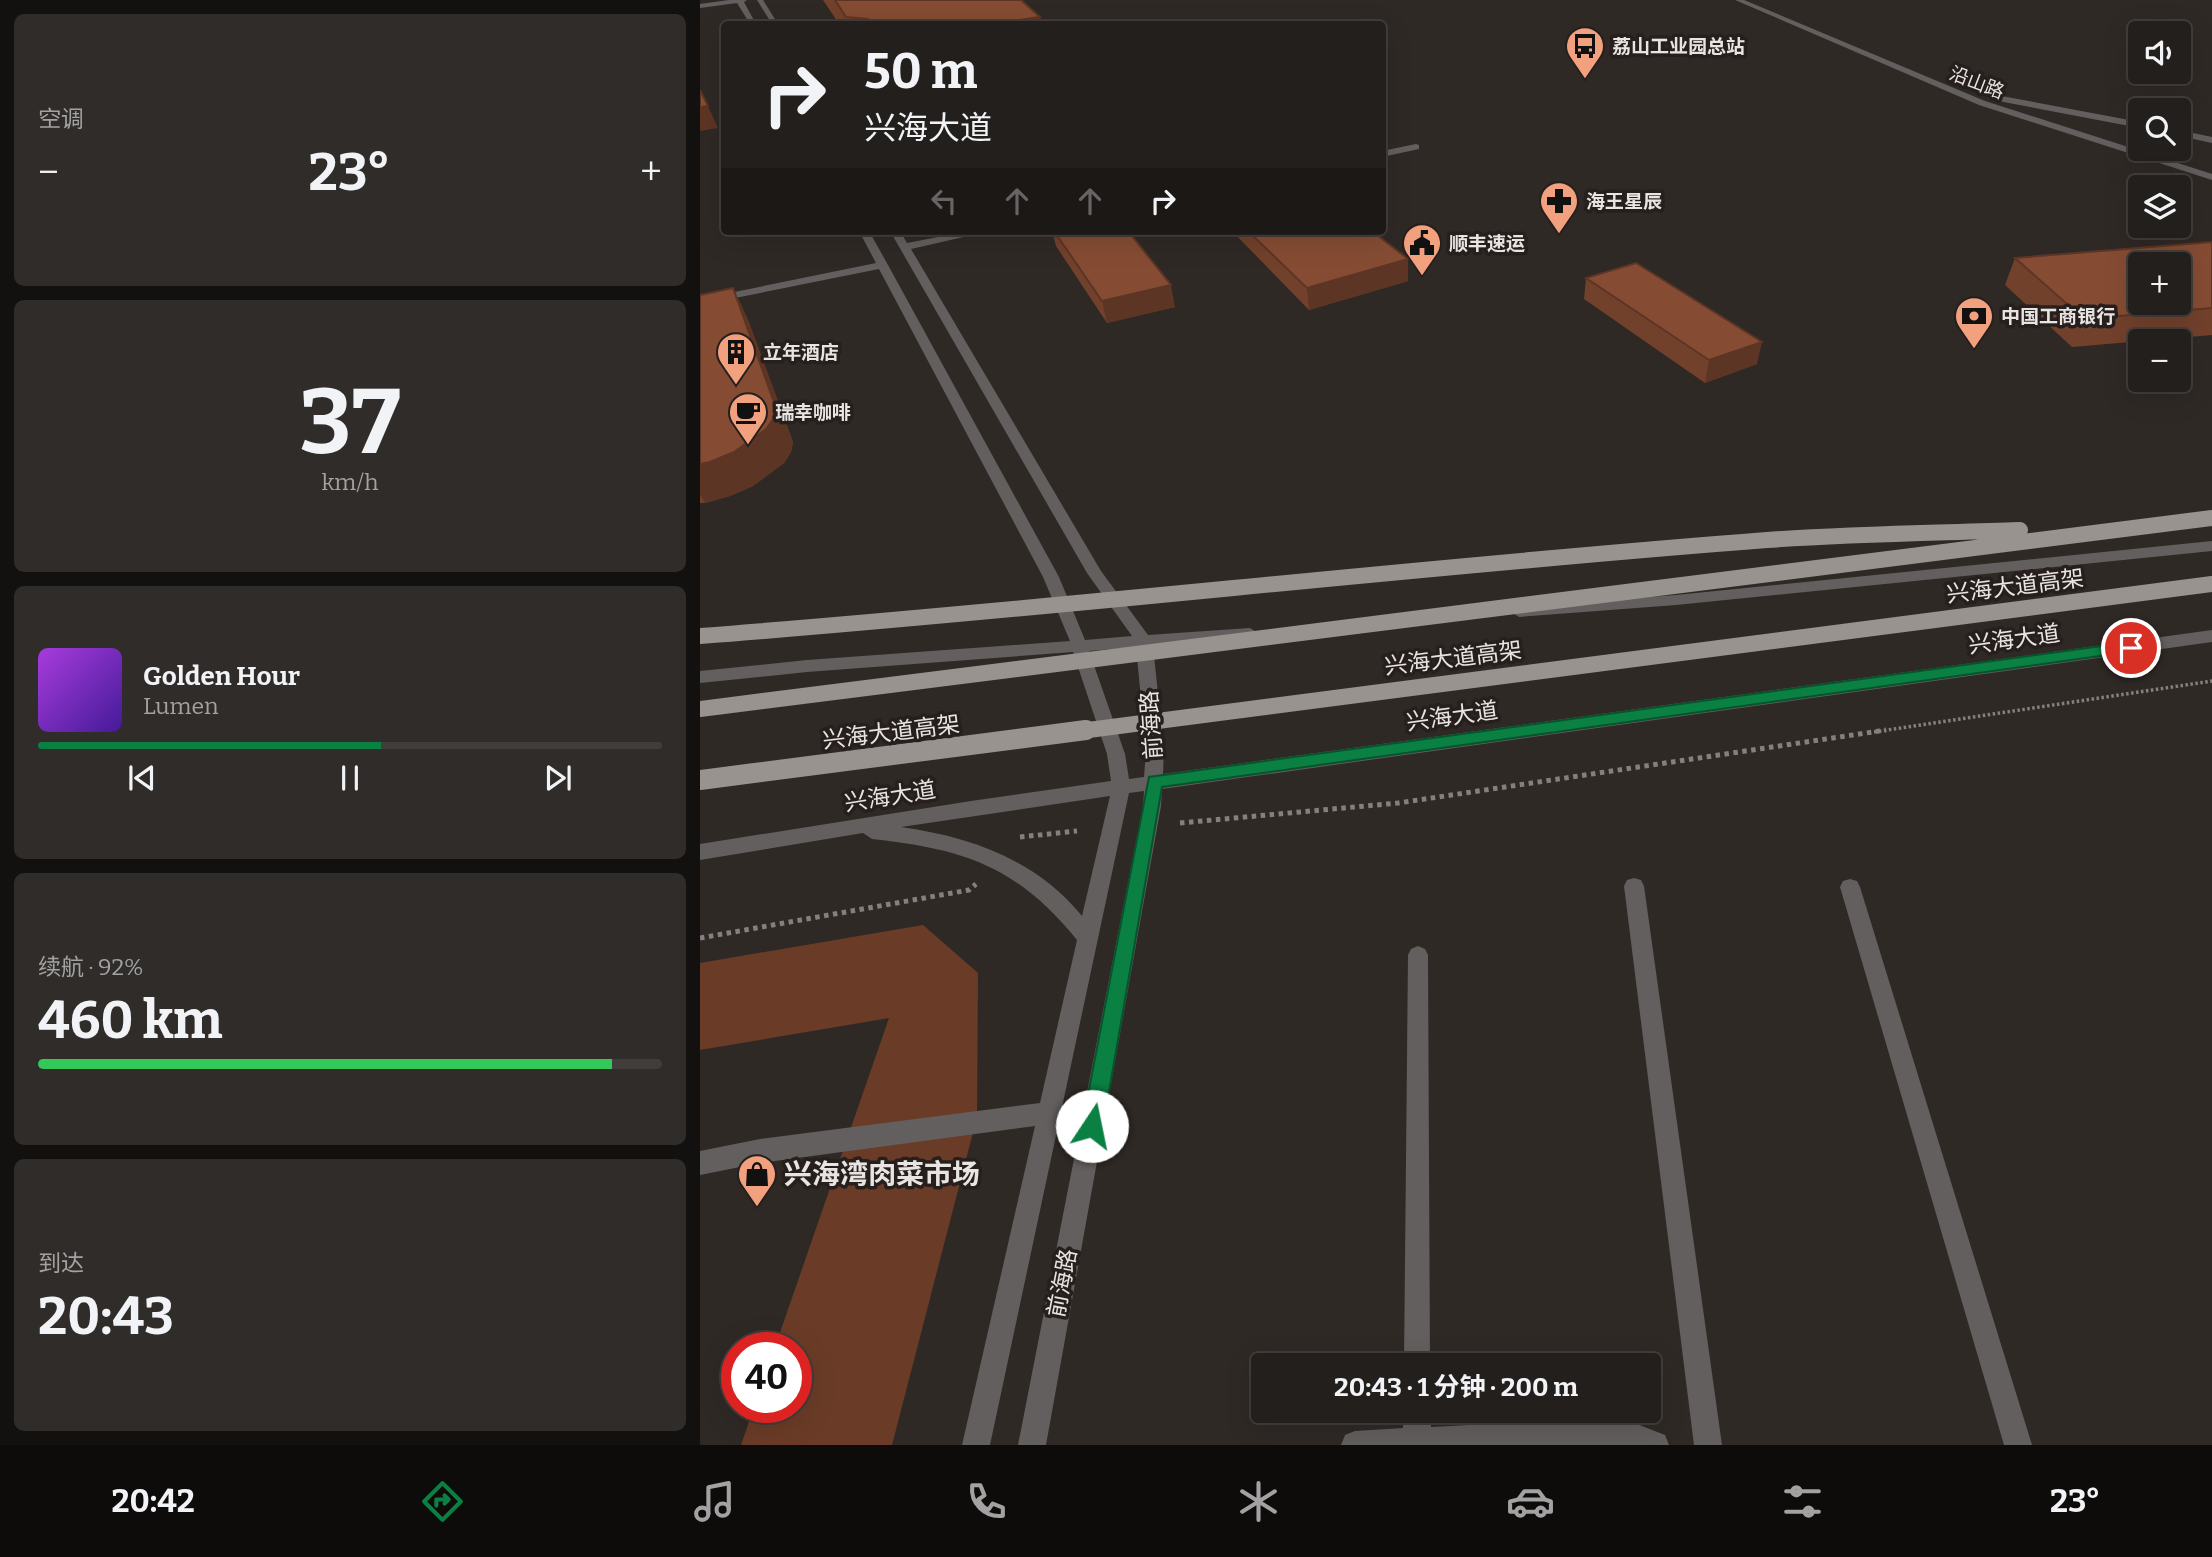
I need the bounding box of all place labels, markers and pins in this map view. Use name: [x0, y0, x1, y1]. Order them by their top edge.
bus stop icon: 荔山工业园总站: [1564, 25, 1606, 80]
place label: 荔山工业园总站: [1612, 35, 1745, 58]
pharmacy icon: 海王星辰: [1538, 180, 1580, 235]
place label: 海王星辰: [1586, 190, 1662, 213]
public building icon: 顺丰速运: [1401, 222, 1443, 277]
place label: 顺丰速运: [1449, 232, 1525, 255]
bank icon: 中国工商银行: [1953, 295, 1995, 350]
place label: 中国工商银行: [2001, 305, 2115, 328]
building icon: 立年酒店: [715, 331, 757, 386]
place label: 立年酒店: [763, 341, 839, 364]
cafe icon: 瑞幸咖啡: [727, 391, 769, 446]
place label: 瑞幸咖啡: [775, 401, 851, 424]
pin: [2101, 618, 2161, 678]
shop icon: 兴海湾肉菜市场: [736, 1153, 778, 1208]
place label: 兴海湾肉菜市场: [784, 1158, 980, 1191]

